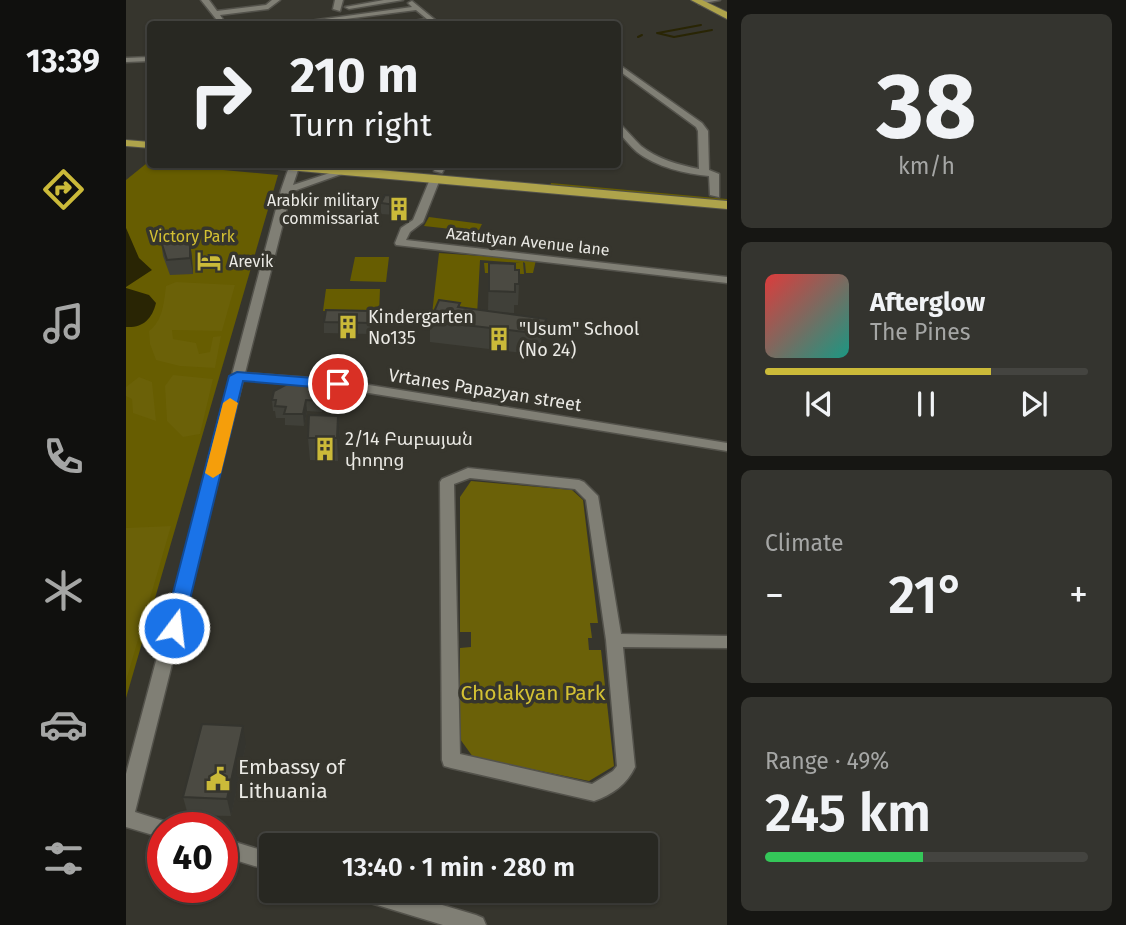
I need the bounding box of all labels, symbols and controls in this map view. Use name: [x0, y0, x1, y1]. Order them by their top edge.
text: 13:39: [26, 42, 100, 80]
text: 210 m: [290, 46, 419, 105]
icon: right: [175, 49, 266, 140]
text: 38: [876, 52, 977, 161]
text: Turn right: [290, 106, 432, 144]
text: km/h: [898, 152, 955, 180]
icon: directions: [39, 165, 88, 214]
place label: Arabkir military commissariat: [267, 191, 379, 228]
building icon: Arabkir military commissariat: [385, 195, 413, 223]
street label: Azatutyan Avenue lane: [445, 223, 611, 260]
park label: Victory Park: [149, 227, 236, 246]
hotel icon: Arevik: [195, 247, 223, 275]
place label: Arevik: [229, 252, 274, 271]
text: Afterglow: [870, 287, 985, 318]
icon: music: [39, 299, 88, 348]
place label: Kindergarten No135: [368, 306, 474, 349]
building icon: Kindergarten No135: [334, 313, 362, 341]
place label: "Usum" School (No 24): [519, 318, 639, 361]
text: The Pines: [870, 318, 971, 346]
building icon: "Usum" School (No 24): [485, 325, 513, 353]
pin: [308, 354, 368, 414]
street label: Vrtanes Papazyan street: [387, 364, 584, 416]
icon: arrive: [319, 365, 357, 403]
icon: previous: [800, 385, 838, 423]
icon: pause: [907, 385, 945, 423]
icon: next: [1015, 385, 1053, 423]
place label: 2/14 Բաբայան փողոց: [345, 428, 473, 471]
icon: phone: [39, 432, 88, 481]
building icon: 2/14 Բաբայան փողոց: [311, 435, 339, 463]
text: Climate: [765, 529, 844, 557]
text: 21°: [888, 564, 965, 627]
icon: climate: [39, 566, 88, 615]
text: −: [765, 572, 784, 618]
text: +: [1069, 572, 1088, 618]
position arrow: [137, 591, 211, 665]
park label: Cholakyan Park: [461, 680, 606, 706]
icon: car: [39, 700, 88, 749]
text: Range · 49%: [765, 747, 889, 775]
place label: Embassy of Lithuania: [238, 754, 347, 804]
public building icon: Embassy of Lithuania: [204, 765, 232, 793]
text: 245 km: [765, 782, 931, 845]
speed limit sign: 40: [147, 812, 238, 903]
icon: filters: [39, 834, 88, 883]
text: 13:40 · 1 min · 280 m: [342, 852, 575, 883]

